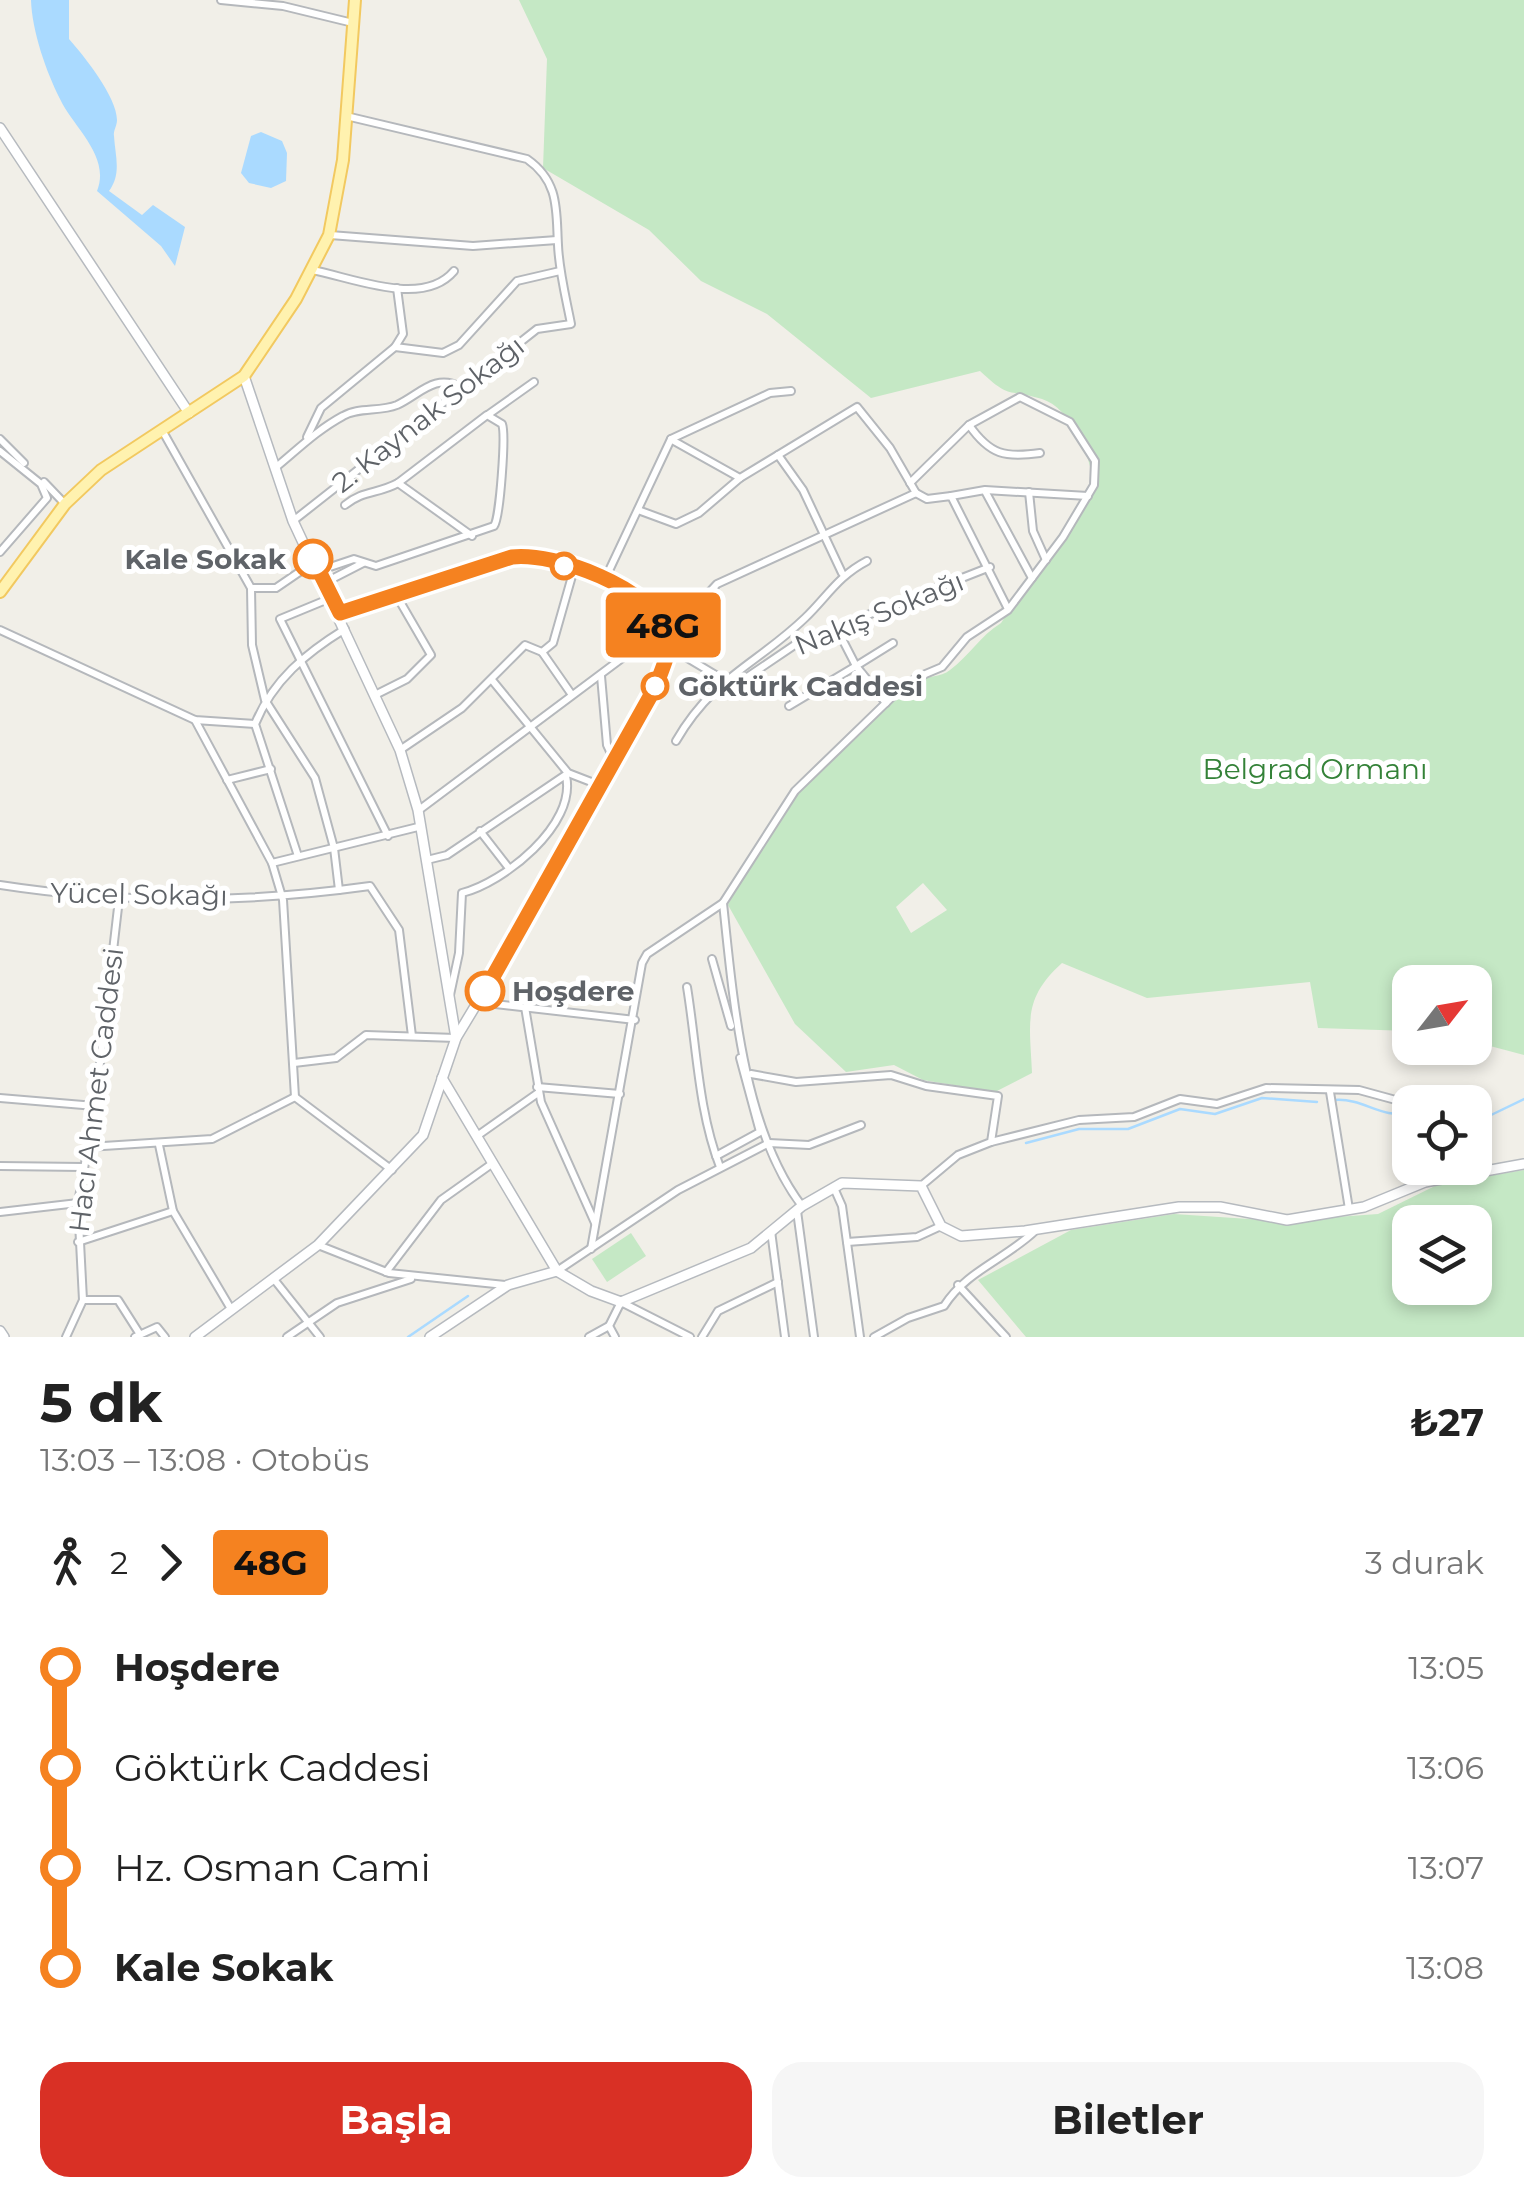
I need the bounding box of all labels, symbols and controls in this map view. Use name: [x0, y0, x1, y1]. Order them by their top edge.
street label: 2. Kaynak Sokağı: [325, 329, 531, 499]
marker: Kale Sokak: [294, 540, 332, 578]
place label: Kale Sokak: [124, 542, 287, 576]
unlabelled marker: [551, 553, 577, 579]
street label: Nakış Sokağı: [790, 564, 968, 662]
line badge: 48G: [606, 592, 720, 658]
text: 48G: [626, 604, 700, 647]
place label: Göktürk Caddesi: [678, 669, 923, 703]
marker: Göktürk Caddesi: [642, 673, 668, 699]
park label: Belgrad Ormanı: [1203, 752, 1427, 786]
street label: Yücel Sokağı: [50, 875, 228, 913]
street label: Hacı Ahmet Caddesi: [62, 946, 130, 1234]
north arrow: [1392, 965, 1492, 1065]
map controls: [1392, 965, 1492, 1305]
marker: Hoşdere: [466, 972, 504, 1010]
place label: Hoşdere: [512, 974, 634, 1008]
button: locate: [1392, 1085, 1492, 1185]
button: layers: [1392, 1205, 1492, 1305]
text: 5 dk: [40, 1369, 162, 1436]
text: ₺27: [1410, 1399, 1484, 1446]
text: 13:03 – 13:08 · Otobüs: [40, 1440, 369, 1479]
icon: walk: [40, 1535, 95, 1590]
icon: forward: [143, 1535, 198, 1590]
text: 48G: [233, 1541, 308, 1584]
text: 2: [110, 1543, 128, 1582]
text: 3 durak: [1365, 1543, 1484, 1582]
text: Hoşdere: [114, 1644, 280, 1691]
text: 13:05: [1408, 1648, 1484, 1687]
text: Göktürk Caddesi: [114, 1744, 431, 1791]
text: 13:06: [1407, 1748, 1484, 1787]
text: Hz. Osman Cami: [114, 1844, 431, 1891]
text: 13:07: [1408, 1848, 1484, 1887]
text: Kale Sokak: [114, 1944, 333, 1991]
text: 13:08: [1406, 1948, 1484, 1987]
button: Başla: [40, 2062, 752, 2177]
button: Biletler: [772, 2062, 1484, 2177]

